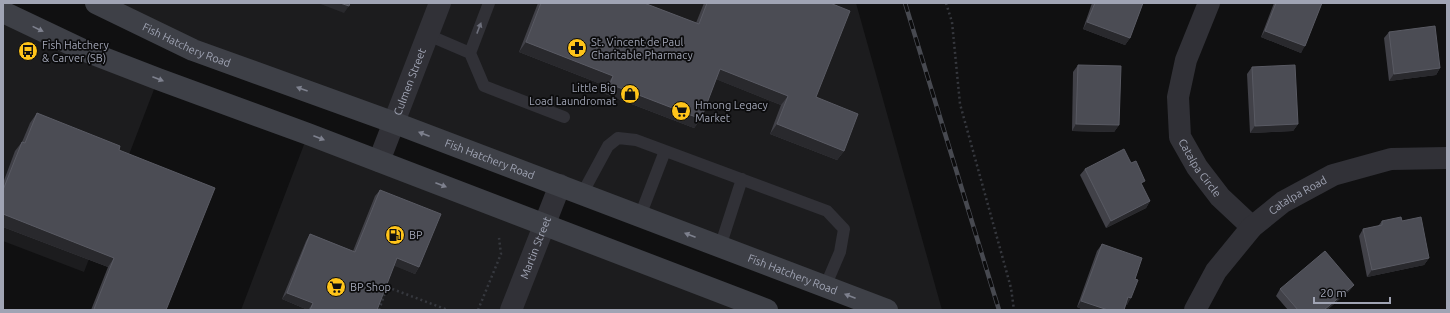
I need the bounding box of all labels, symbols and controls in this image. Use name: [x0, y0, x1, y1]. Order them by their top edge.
street label: Fish Hatchery Road: [141, 21, 232, 69]
one-way arrow: [477, 21, 483, 33]
one-way arrow: [32, 26, 44, 32]
place label: St. Vincent de Paul Charitable Pharmacy: [591, 36, 693, 61]
pharmacy icon: St. Vincent de Paul Charitable Pharmacy: [566, 37, 588, 59]
place label: Fish Hatchery & Carver (SB): [42, 39, 110, 65]
bus stop icon: Fish Hatchery & Carver (SB): [17, 40, 39, 62]
street label: Culmen Street: [391, 46, 428, 117]
one-way arrow: [152, 77, 164, 83]
place label: Little Big Load Laundromat: [529, 82, 617, 107]
shop icon: Little Big Load Laundromat: [619, 83, 641, 105]
one-way arrow: [296, 86, 308, 92]
place label: Hmong Legacy Market: [695, 99, 769, 124]
supermarket icon: Hmong Legacy Market: [670, 100, 692, 122]
one-way arrow: [418, 130, 430, 136]
one-way arrow: [314, 136, 326, 142]
street label: Catalpa Circle: [1176, 136, 1224, 199]
street label: Fish Hatchery Road: [443, 137, 536, 181]
street label: Catalpa Road: [1266, 174, 1329, 217]
one-way arrow: [435, 183, 447, 189]
street label: Martin Street: [518, 214, 553, 281]
fuel station icon: BP: [384, 224, 406, 246]
place label: BP: [409, 229, 423, 241]
one-way arrow: [683, 231, 695, 237]
street label: Fish Hatchery Road: [746, 252, 839, 297]
supermarket icon: BP Shop: [325, 276, 347, 298]
scale bar: [1314, 279, 1390, 305]
place label: BP Shop: [350, 281, 391, 293]
text: 20 m: [1320, 286, 1347, 299]
one-way arrow: [844, 293, 856, 299]

